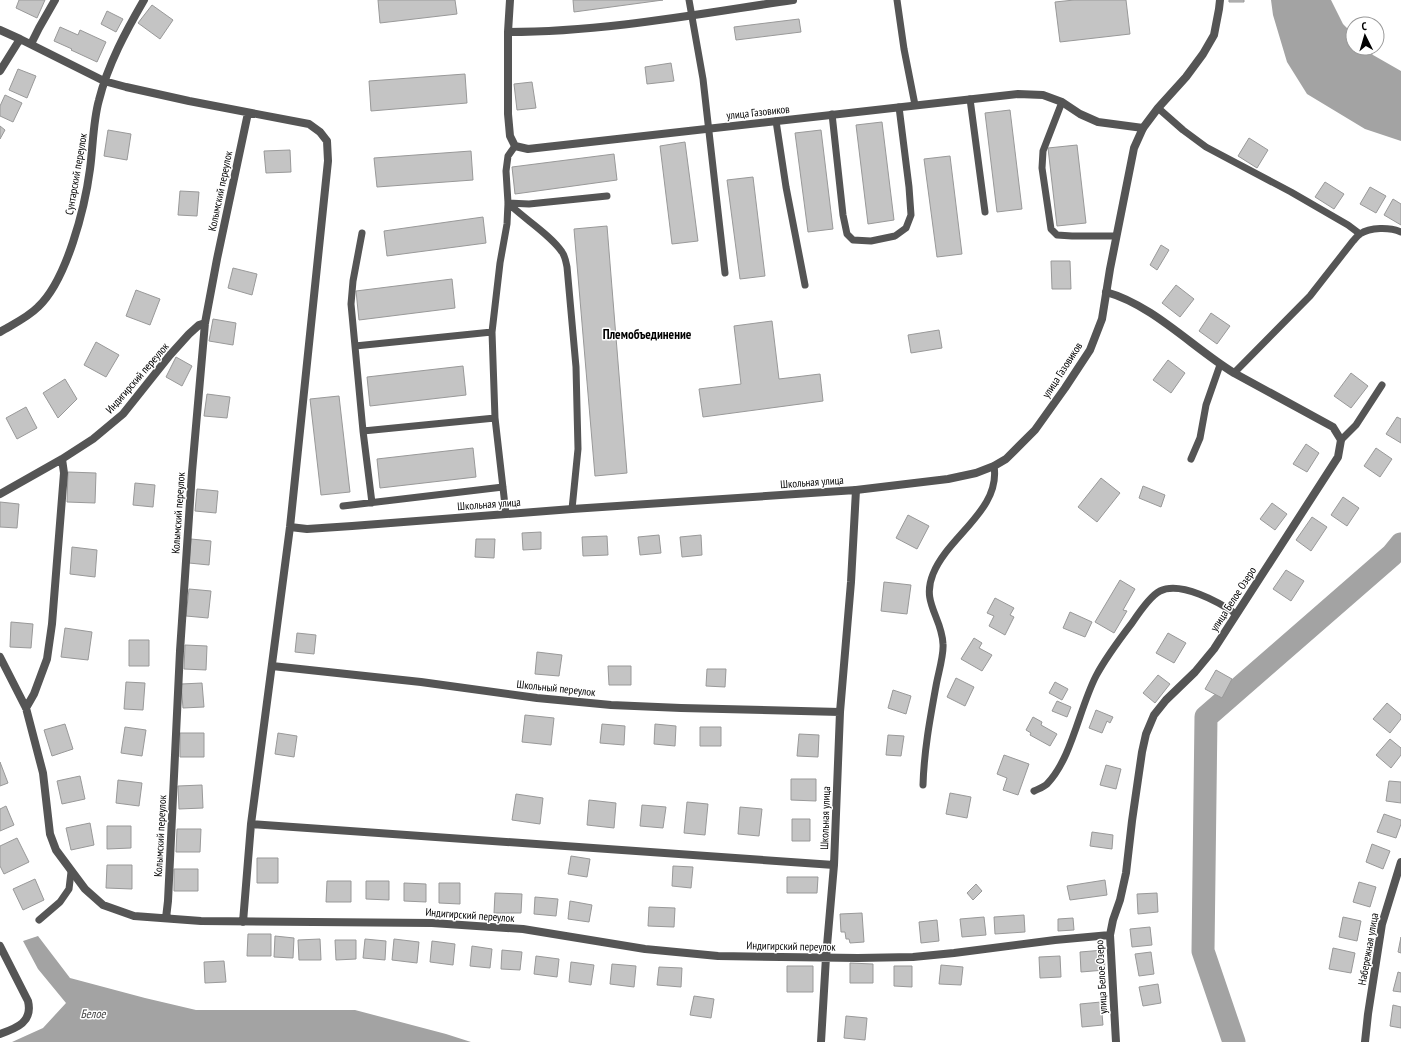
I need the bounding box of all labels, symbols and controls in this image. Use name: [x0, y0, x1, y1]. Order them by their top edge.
north arrow: [1345, 16, 1385, 56]
text: С: [1361, 19, 1367, 33]
street label: улица Газовиков: [726, 102, 791, 122]
street label: Сунтарский переулок: [62, 131, 90, 216]
street label: Колымский переулок: [205, 149, 236, 232]
district label: Племобъединение: [603, 326, 692, 343]
street label: Индигирский переулок: [102, 339, 172, 416]
street label: улица Газовиков: [1039, 339, 1085, 400]
street label: Колымский переулок: [168, 471, 188, 554]
street label: Школьная улица: [780, 473, 844, 491]
street label: Школьная улица: [457, 495, 521, 513]
street label: улица Белое Озеро: [1207, 564, 1259, 634]
street label: Школьный переулок: [516, 677, 597, 699]
street label: Школьная улица: [817, 786, 833, 850]
street label: Колымский переулок: [151, 794, 169, 877]
street label: Индигирский переулок: [425, 905, 516, 925]
street label: Набережная улица: [1355, 912, 1381, 986]
street label: Индигирский переулок: [746, 938, 837, 954]
street label: улица Белое Озеро: [1092, 939, 1110, 1014]
water label: Белое: [80, 1006, 107, 1021]

